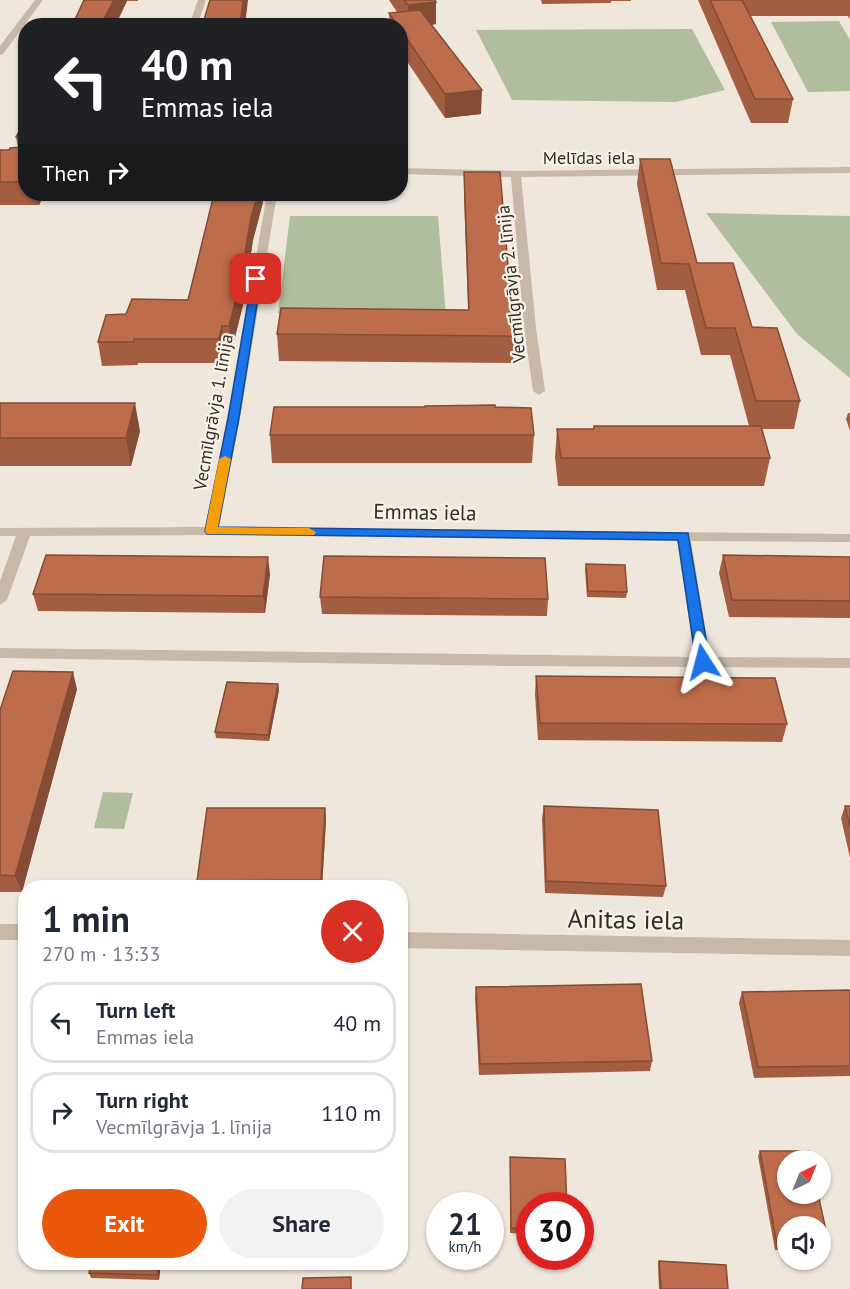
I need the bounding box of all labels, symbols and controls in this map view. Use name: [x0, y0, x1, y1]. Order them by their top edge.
text: 40 m: [141, 37, 233, 92]
icon: left: [42, 42, 120, 120]
text: Emmas iela: [141, 90, 274, 124]
street label: Melīdas iela: [543, 146, 635, 169]
icon: right: [101, 156, 134, 189]
text: Then: [42, 159, 89, 187]
street label: Vecmīlgrāvja 2. līnija: [491, 204, 531, 365]
pin: [230, 253, 281, 304]
icon: arrive: [239, 262, 272, 295]
street label: Vecmīlgrāvja 1. līnija: [188, 332, 238, 493]
street label: Emmas iela: [373, 498, 477, 526]
position arrow: [671, 630, 735, 694]
text: 1 min: [42, 895, 130, 942]
button: close: [321, 900, 384, 963]
street label: Anitas iela: [567, 901, 685, 937]
text: 270 m · 13:33: [42, 941, 160, 967]
text: Turn left: [96, 996, 176, 1024]
icon: left: [45, 1006, 78, 1039]
text: 40 m: [333, 1009, 381, 1037]
text: Emmas iela: [96, 1024, 194, 1050]
text: Turn right: [96, 1086, 188, 1114]
icon: right: [45, 1096, 78, 1129]
text: 110 m: [321, 1099, 381, 1127]
text: Vecmīlgrāvja 1. līnija: [96, 1114, 272, 1140]
north arrow: [777, 1150, 831, 1204]
map controls: [777, 1150, 831, 1270]
button: Exit: [42, 1189, 207, 1258]
button: Share: [219, 1189, 384, 1258]
speed limit sign: 30: [516, 1192, 594, 1270]
text: 21: [448, 1204, 482, 1243]
button: sound: [777, 1216, 831, 1270]
text: km/h: [449, 1237, 481, 1256]

